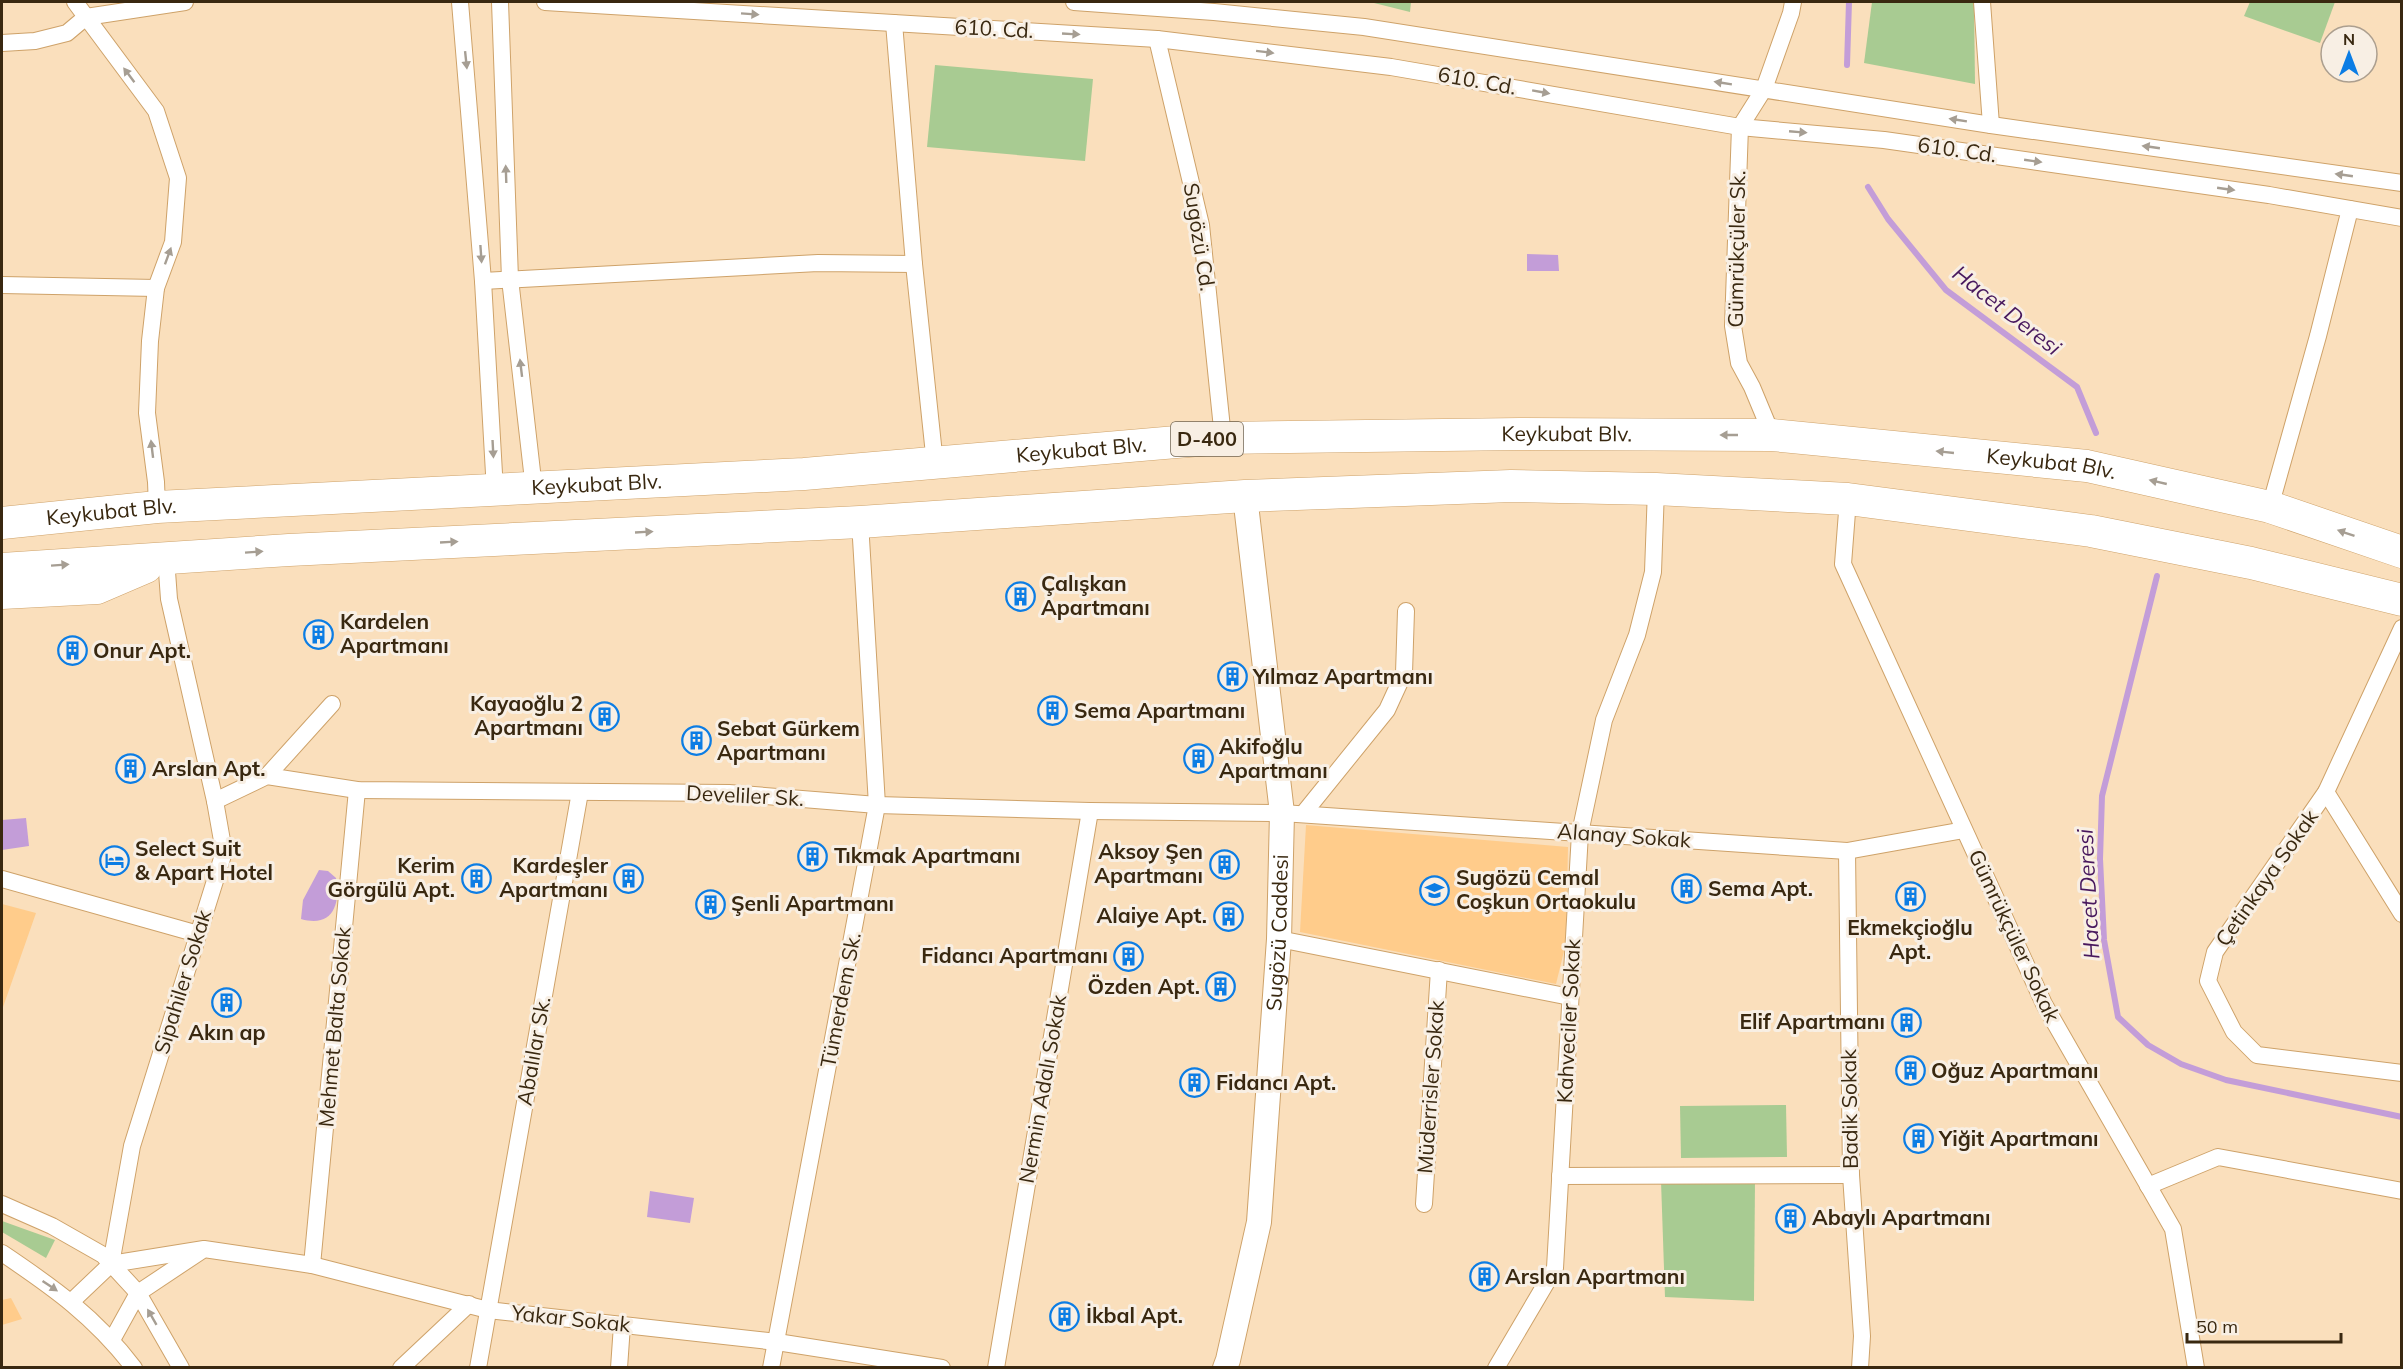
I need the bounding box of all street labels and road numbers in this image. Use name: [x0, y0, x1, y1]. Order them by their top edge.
street label: 610. Cd.: [954, 13, 1034, 43]
street label: 610. Cd.: [1436, 60, 1518, 100]
street label: 610. Cd.: [1916, 131, 1998, 167]
street label: Gümrükçüler Sk.: [1722, 170, 1750, 328]
street label: Sugözü Cd.: [1179, 181, 1221, 293]
street label: Keykubat Blv.: [1501, 420, 1632, 446]
road number: D-400: [1171, 422, 1243, 456]
street label: Keykubat Blv.: [1015, 431, 1147, 468]
street label: Keykubat Blv.: [1985, 442, 2119, 484]
street label: Keykubat Blv.: [531, 467, 663, 500]
street label: Keykubat Blv.: [45, 492, 177, 530]
street label: Develiler Sk.: [686, 779, 805, 811]
street label: Çetinkaya Sokak: [2209, 804, 2323, 951]
street label: Alanay Sokak: [1556, 817, 1692, 853]
street label: Gümrükçüler Sokak: [1964, 845, 2066, 1026]
street label: Sugözü Caddesi: [1260, 854, 1293, 1012]
street label: Sipahiler Sokak: [148, 906, 216, 1057]
street label: Mehmet Balta Sokak: [312, 926, 356, 1128]
street label: Tümerdem Sk.: [814, 930, 866, 1070]
street label: Kahveciler Sokak: [1551, 938, 1585, 1104]
street label: Nermin Adalı Sokak: [1013, 992, 1071, 1185]
street label: Abalılar Sk.: [511, 994, 555, 1107]
street label: Müderrisler Sokak: [1411, 999, 1449, 1174]
street label: Badik Sokak: [1835, 1049, 1863, 1169]
street label: Yakar Sokak: [509, 1299, 632, 1337]

